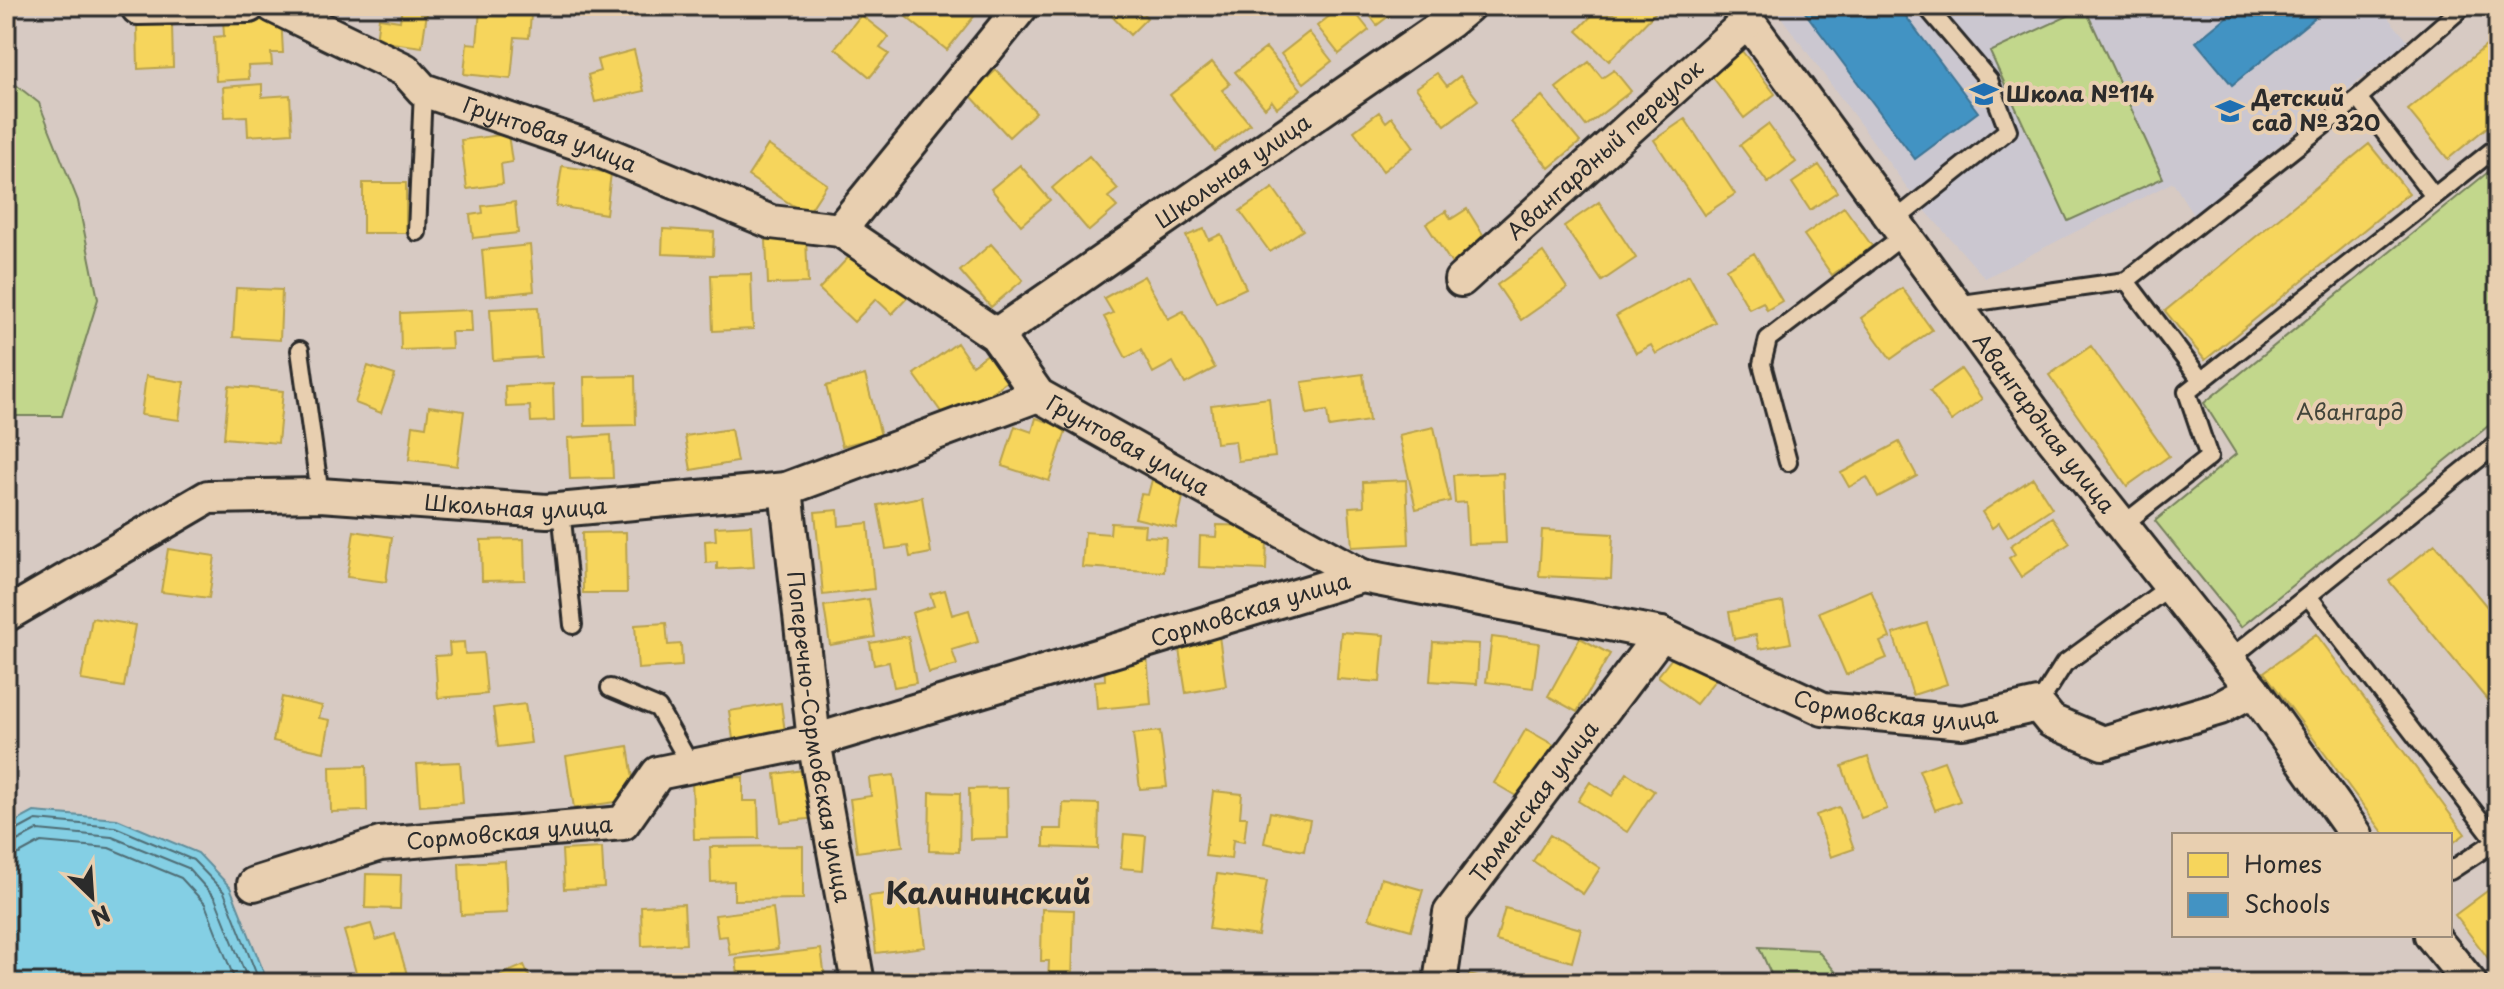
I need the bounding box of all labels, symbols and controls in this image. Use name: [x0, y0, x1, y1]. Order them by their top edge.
street label: Авангардный переулок: [1498, 51, 1710, 247]
place label: Школа №114: [2006, 76, 2154, 109]
school or university icon: Школа №114: [1969, 79, 1999, 109]
place label: Детский сад № 320: [2251, 80, 2380, 138]
street label: Грунтовая улица: [459, 87, 642, 180]
school or university icon: Детский сад № 320: [2215, 96, 2245, 126]
street label: Школьная улица: [1147, 104, 1317, 235]
street label: Авангардная улица: [1966, 325, 2124, 520]
street label: Грунтовая улица: [1041, 385, 1217, 503]
park label: Авангард: [2296, 394, 2404, 427]
street label: Школьная улица: [423, 484, 608, 526]
street label: Сормовская улица: [1146, 563, 1354, 654]
street label: Поперечно-Сормовская улица: [780, 569, 861, 905]
street label: Сормовская улица: [1788, 680, 2001, 738]
street label: Тюменская улица: [1460, 713, 1605, 889]
street label: Сормовская улица: [405, 806, 614, 857]
legend: [2172, 833, 2452, 937]
text: Homes: [2244, 845, 2322, 881]
north arrow: [52, 857, 132, 937]
district label: Калининский: [885, 869, 1091, 914]
text: Schools: [2244, 885, 2330, 921]
text: N: [86, 898, 116, 935]

